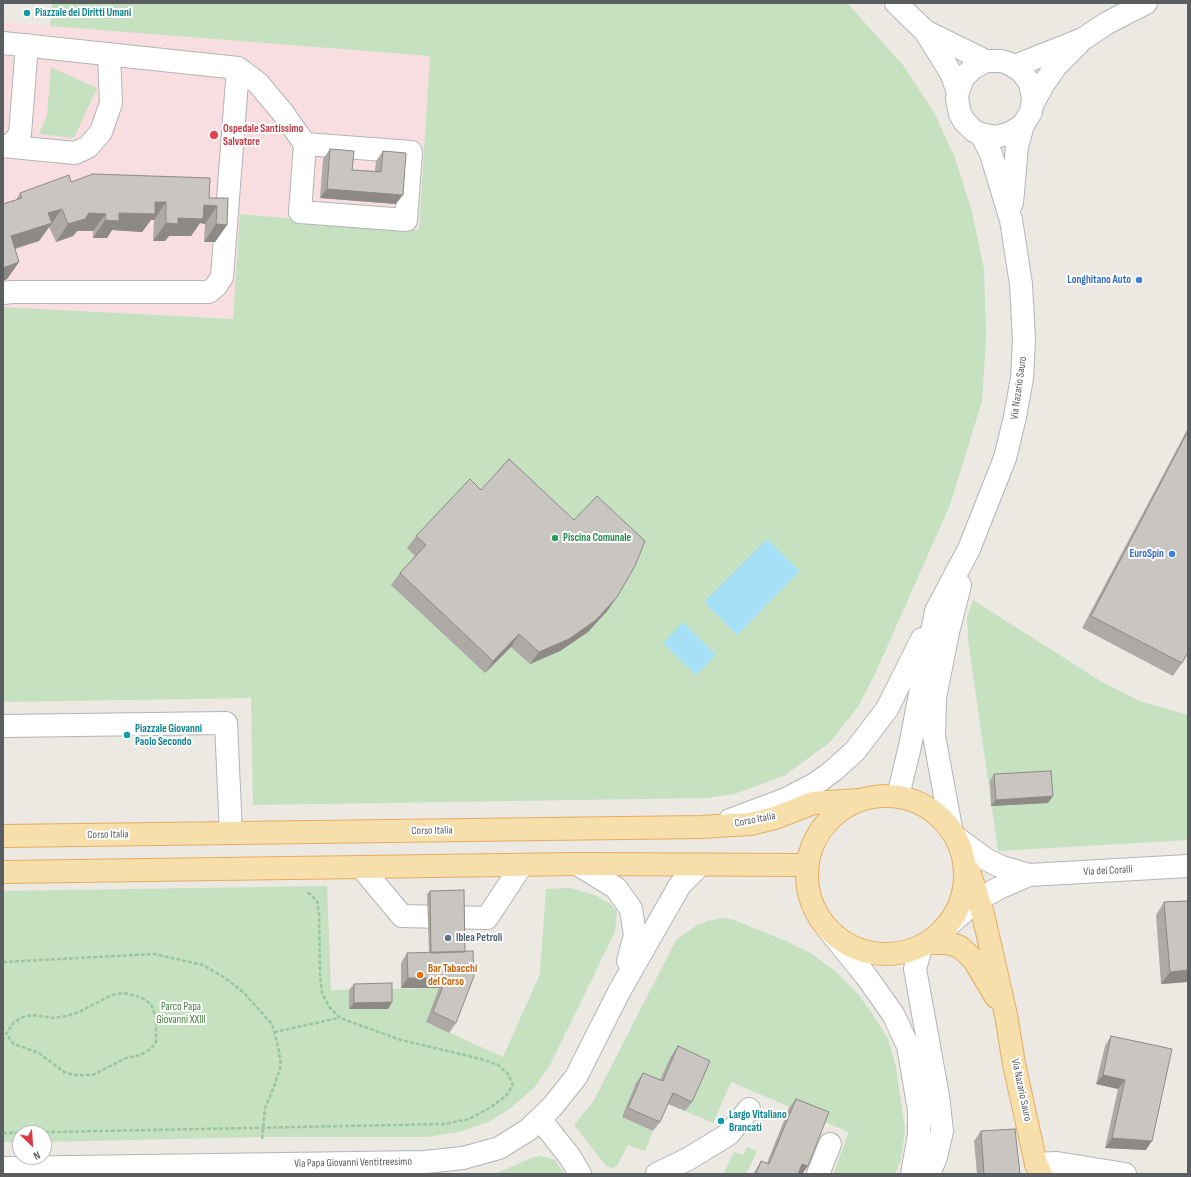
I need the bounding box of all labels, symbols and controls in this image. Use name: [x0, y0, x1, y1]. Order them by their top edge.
place label: Piazzale dei Diritti Umani: [35, 6, 131, 20]
marker: Piazzale dei Diritti Umani: [22, 8, 32, 18]
place label: Ospedale Santissimo Salvatore: [223, 122, 303, 148]
marker: Ospedale Santissimo Salvatore: [208, 129, 220, 141]
place label: Longhitano Auto: [1067, 273, 1131, 287]
marker: Longhitano Auto: [1134, 275, 1144, 285]
street label: Via Nazario Sauro: [1008, 356, 1030, 420]
place label: Piscina Comunale: [563, 531, 631, 545]
marker: Piscina Comunale: [550, 533, 560, 543]
place label: EuroSpin: [1129, 547, 1164, 561]
marker: EuroSpin: [1167, 549, 1177, 559]
place label: Piazzale Giovanni Paolo Secondo: [135, 722, 202, 748]
marker: Piazzale Giovanni Paolo Secondo: [122, 730, 132, 740]
street label: Corso Italia: [733, 810, 777, 830]
street label: Corso Italia: [411, 824, 453, 838]
street label: Corso Italia: [87, 828, 129, 842]
street label: Via dei Coralli: [1083, 863, 1133, 879]
place label: Iblea Petroli: [456, 931, 502, 945]
marker: Iblea Petroli: [443, 933, 453, 943]
place label: Bar Tabacchi del Corso: [428, 962, 477, 988]
marker: Bar Tabacchi del Corso: [415, 970, 425, 980]
park label: Parco Papa Giovanni XXIII: [156, 1000, 206, 1026]
street label: Via Nazario Sauro: [1008, 1058, 1034, 1122]
place label: Largo Vitaliano Brancati: [729, 1108, 787, 1134]
marker: Largo Vitaliano Brancati: [716, 1116, 726, 1126]
north arrow: [12, 1125, 52, 1165]
text: N: [31, 1148, 42, 1163]
street label: Via Papa Giovanni Ventitreesimo: [294, 1155, 412, 1171]

